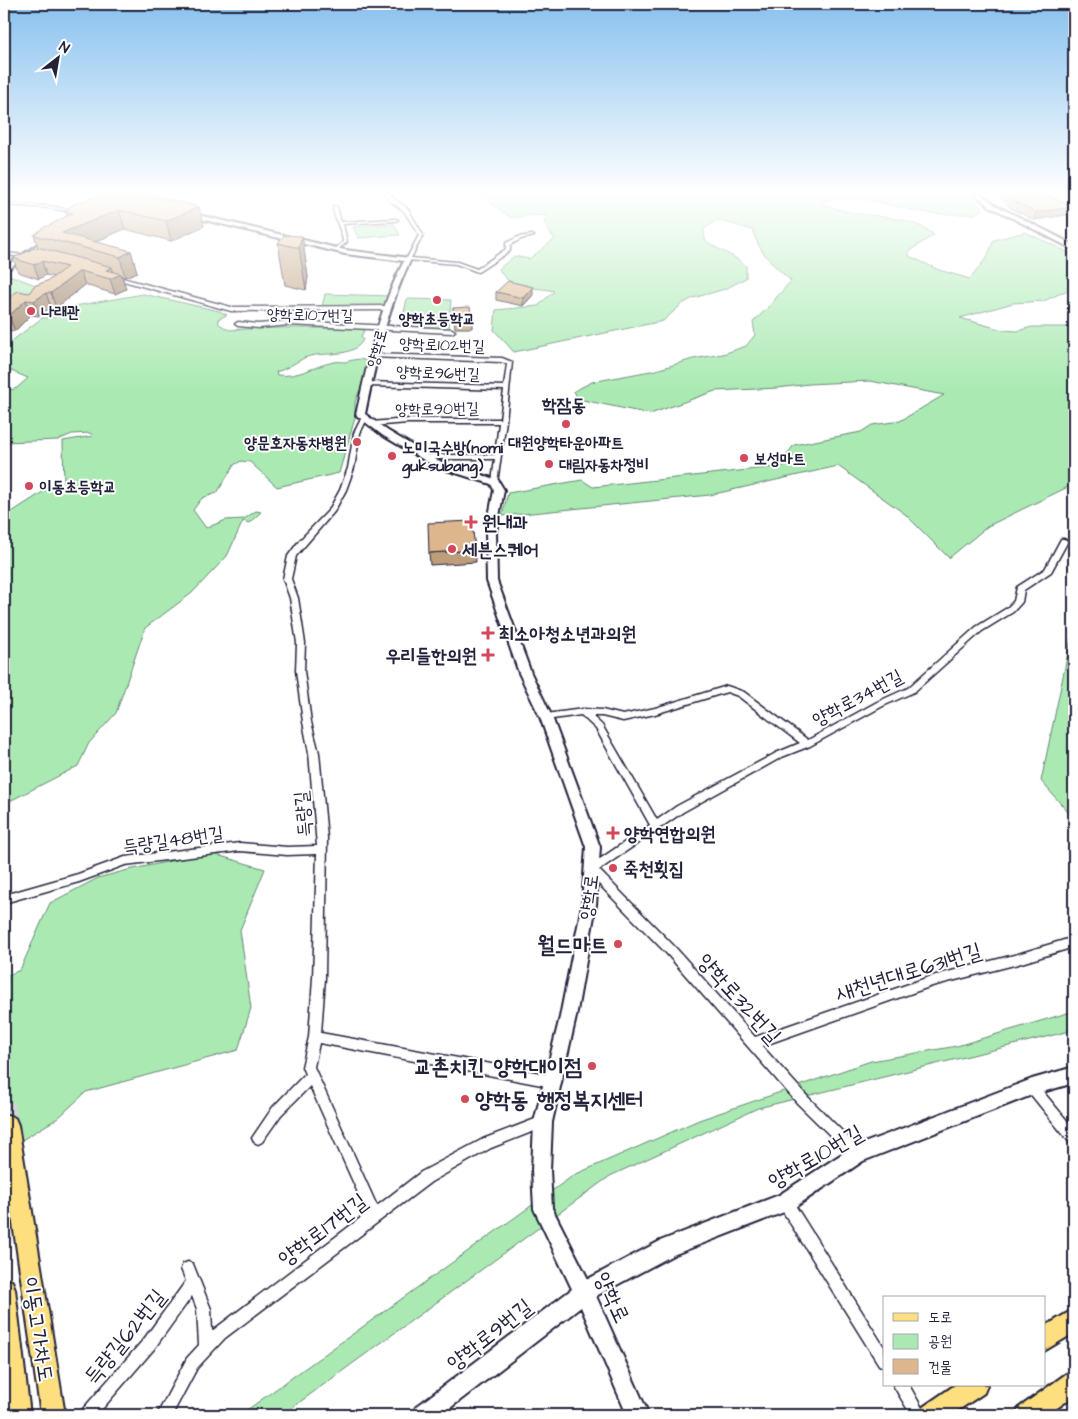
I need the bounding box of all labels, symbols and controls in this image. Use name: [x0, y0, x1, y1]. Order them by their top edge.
north arrow: [32, 32, 82, 82]
text: N: [55, 37, 73, 59]
marker: 양학초등학교: [431, 294, 443, 306]
place label: 나래관: [41, 301, 80, 323]
street label: 양학로107번길: [267, 303, 353, 327]
marker: 나래관: [25, 305, 37, 317]
place label: 양학초등학교: [398, 308, 476, 330]
street label: 양학로: [361, 327, 393, 370]
street label: 양학로102번길: [399, 333, 485, 357]
street label: 양학로96번길: [396, 361, 480, 385]
district label: 학잠동: [541, 393, 586, 418]
street label: 양학로90번길: [395, 397, 479, 421]
marker: 대원양학타운아파트: [560, 418, 572, 430]
place label: 양문호자동차병원: [244, 432, 347, 454]
place label: 대원양학타운아파트: [508, 432, 624, 454]
marker: 양문호자동차병원: [351, 436, 363, 448]
place label: 노미국수방(nomi guksubang): [402, 437, 504, 479]
place label: 보성마트: [754, 448, 806, 470]
marker: 노미국수방(nomi guksubang): [386, 450, 398, 462]
marker: 보성마트: [738, 452, 750, 464]
place label: 대림자동차정비: [559, 454, 649, 476]
marker: 대림자동차정비: [543, 458, 555, 470]
place label: 이동초등학교: [39, 476, 116, 498]
marker: 이동초등학교: [23, 480, 35, 492]
place label: 원내과: [482, 510, 528, 537]
marker: 원내과: [464, 515, 478, 529]
place label: 세븐스퀘어: [462, 537, 538, 564]
marker: 세븐스퀘어: [446, 543, 458, 555]
place label: 최소아청소년과의원: [499, 621, 637, 648]
marker: 최소아청소년과의원: [481, 626, 495, 640]
place label: 우리들한의원: [385, 643, 477, 670]
marker: 우리들한의원: [481, 648, 495, 662]
street label: 양학로34번길: [808, 663, 908, 733]
street label: 득량길: [288, 790, 319, 838]
street label: 득량길48번길: [121, 820, 225, 861]
place label: 양학연합의원: [624, 821, 716, 848]
marker: 양학연합의원: [606, 826, 620, 840]
place label: 죽천횟집: [623, 856, 684, 883]
marker: 죽천횟집: [607, 862, 619, 874]
street label: 양학로: [573, 873, 606, 922]
place label: 월드마트: [537, 930, 608, 961]
street label: 새천년대로631번길: [831, 935, 986, 1009]
marker: 월드마트: [612, 938, 624, 950]
street label: 양학로32번길: [690, 947, 788, 1051]
place label: 교촌치킨 양학대이점: [414, 1052, 582, 1083]
marker: 교촌치킨 양학대이점: [586, 1060, 598, 1072]
place label: 양학동 행정복지센터: [475, 1085, 643, 1116]
marker: 양학동 행정복지센터: [459, 1093, 471, 1105]
street label: 양학로10번길: [762, 1117, 869, 1197]
street label: 양학로17번길: [272, 1186, 374, 1274]
street label: 양학로: [586, 1267, 637, 1328]
street label: 이동고가차도: [14, 1274, 61, 1384]
street label: 득량길62번길: [77, 1282, 174, 1391]
street label: 양학로9번길: [441, 1292, 540, 1379]
legend: [883, 1296, 1046, 1386]
text: 도로: [928, 1307, 952, 1328]
text: 공원: [928, 1331, 952, 1352]
text: 건물: [928, 1357, 952, 1378]

